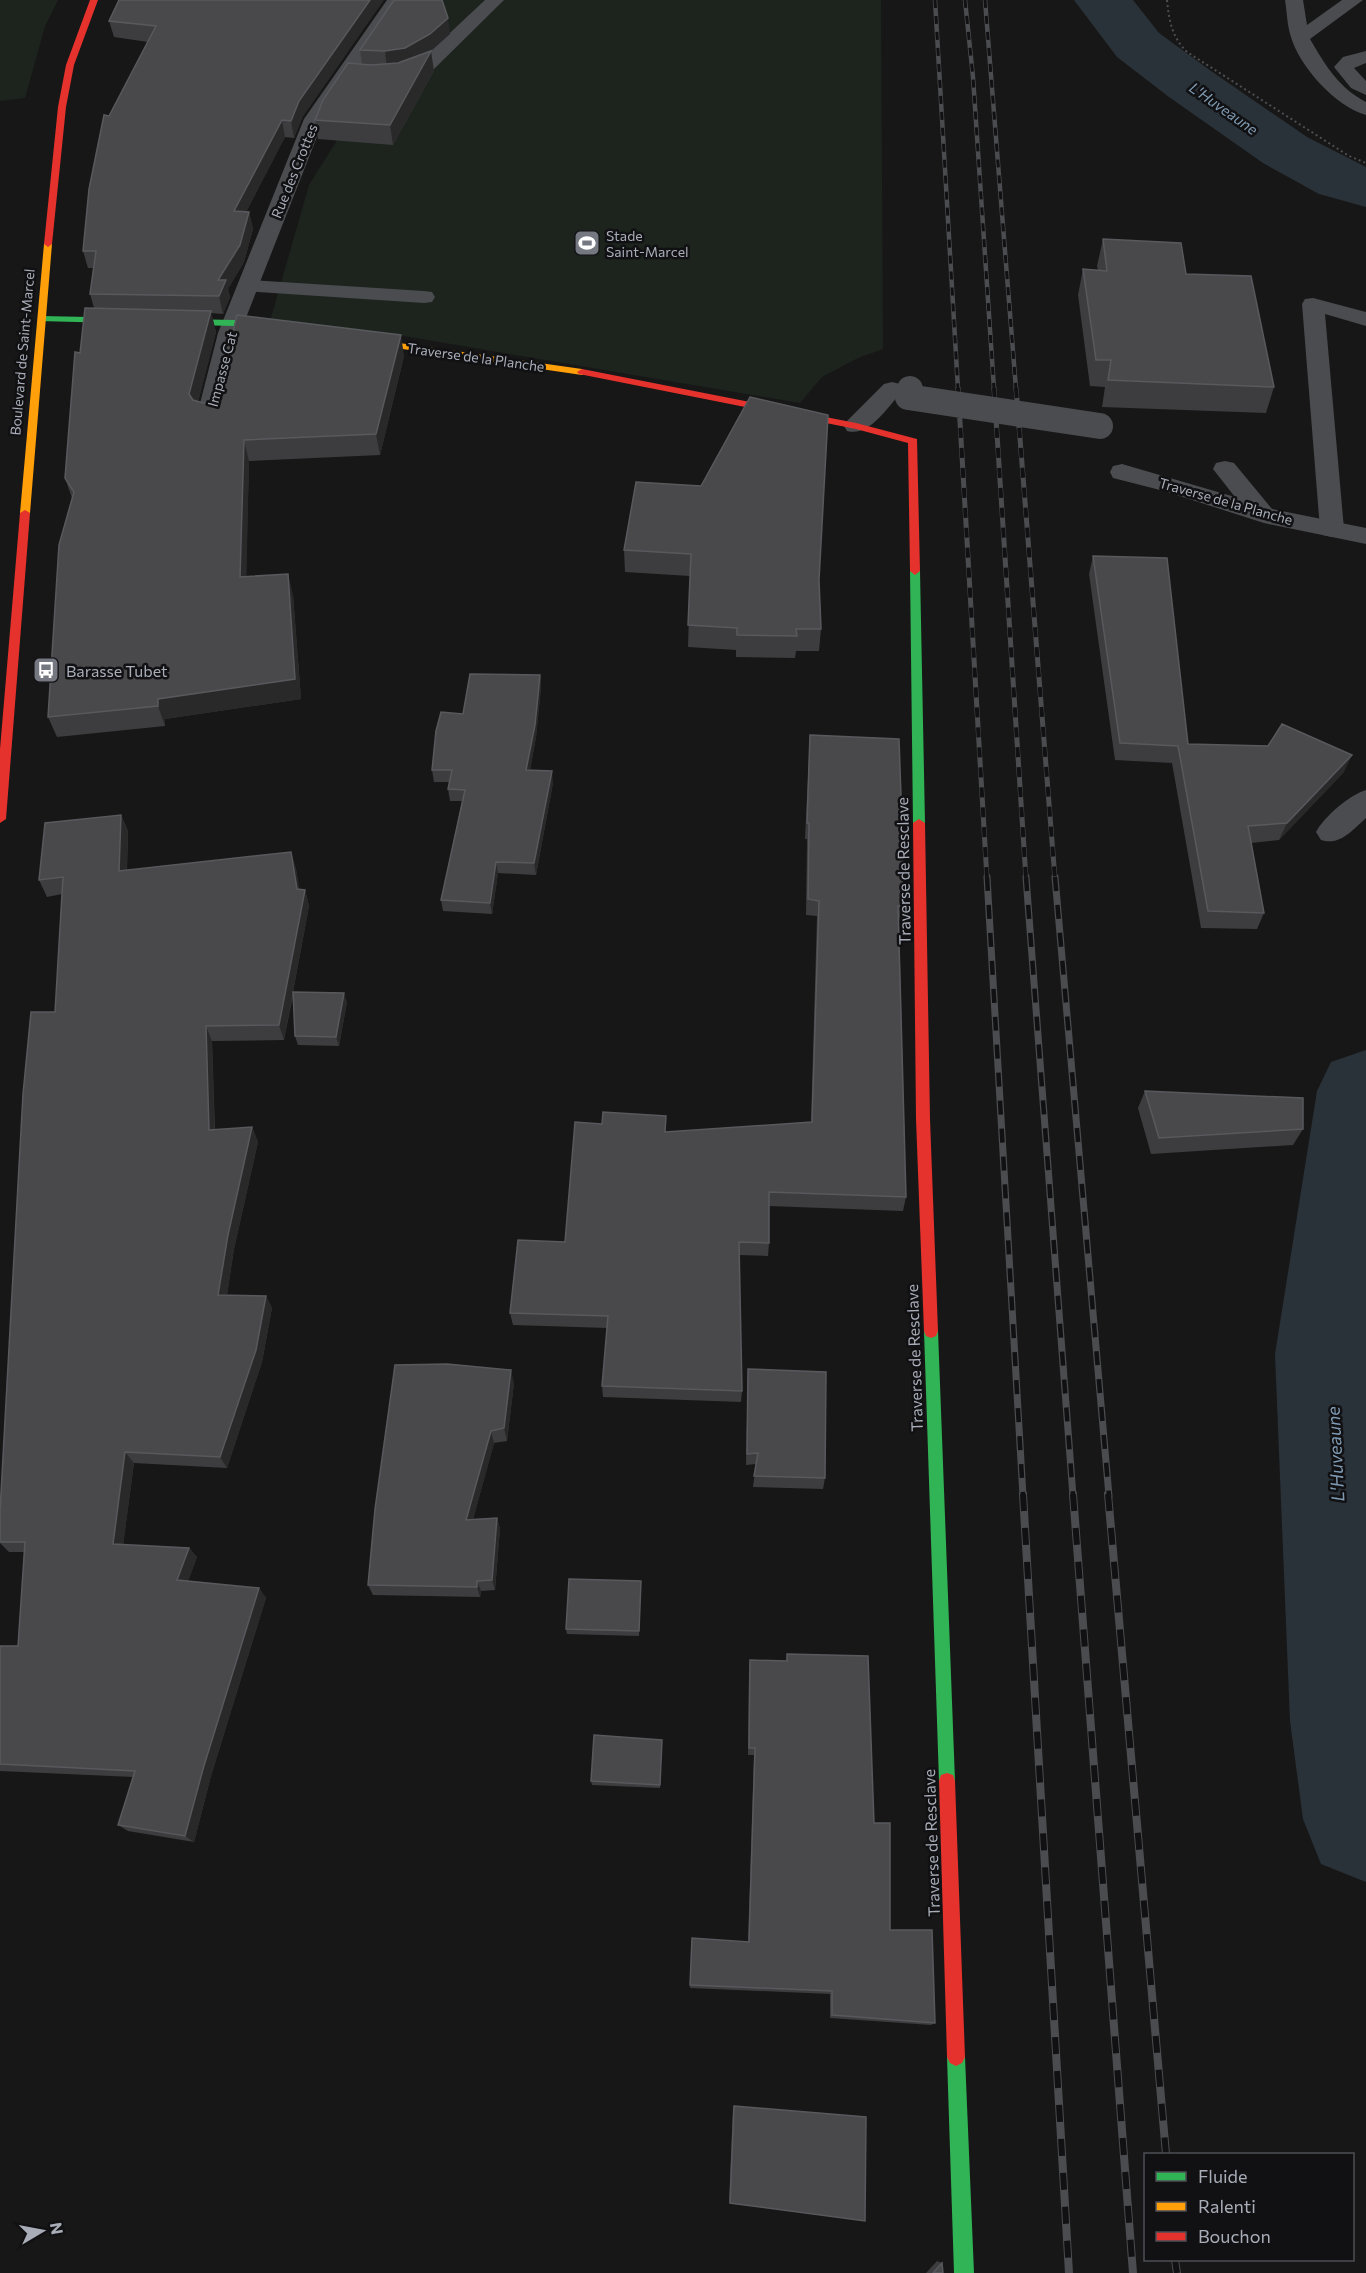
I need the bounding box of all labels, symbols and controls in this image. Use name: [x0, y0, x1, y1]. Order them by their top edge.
water label: L'Huveaune: [1186, 78, 1262, 138]
street label: Rue des Crottes: [267, 121, 321, 221]
place label: Stade Saint-Marcel: [606, 227, 689, 260]
sports icon: Stade Saint-Marcel: [572, 228, 602, 258]
street label: Boulevard de Saint-Marcel: [6, 268, 38, 436]
street label: Impasse Cat: [204, 329, 240, 408]
street label: Traverse de la Planche: [406, 339, 546, 375]
street label: Traverse de la Planche: [1157, 474, 1295, 528]
bus stop icon: Barasse Tubet: [31, 655, 61, 685]
place label: Barasse Tubet: [66, 661, 168, 680]
street label: Traverse de Resclave: [892, 797, 914, 945]
street label: Traverse de Resclave: [902, 1284, 926, 1432]
water label: L'Huveaune: [1321, 1405, 1348, 1502]
street label: Traverse de Resclave: [919, 1769, 943, 1917]
legend: [1144, 2153, 1354, 2261]
text: Fluide: [1198, 2165, 1247, 2187]
text: Ralenti: [1198, 2195, 1256, 2217]
north arrow: [12, 2201, 72, 2261]
text: N: [47, 2221, 68, 2236]
text: Bouchon: [1198, 2225, 1271, 2247]

